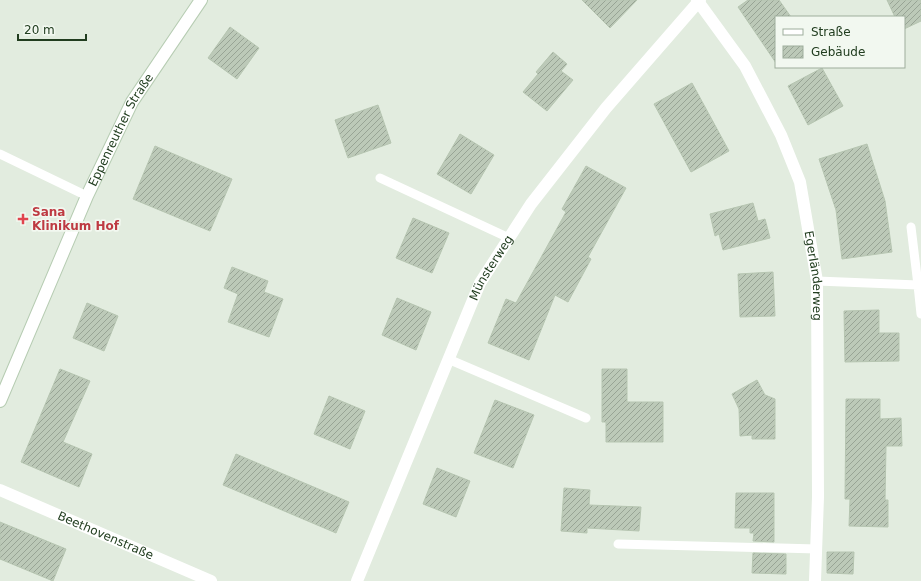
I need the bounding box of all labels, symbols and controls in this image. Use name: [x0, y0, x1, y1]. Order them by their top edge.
scale bar: [18, 16, 86, 42]
legend: [775, 16, 905, 68]
text: 20 m: [24, 23, 55, 37]
text: Straße: [811, 25, 851, 39]
text: Gebäude: [811, 45, 865, 59]
street label: Eppenreuther Straße: [86, 71, 156, 189]
place label: Sana Klinikum Hof: [32, 205, 120, 233]
marker: Sana Klinikum Hof: [17, 213, 29, 225]
street label: Egerländerweg: [801, 230, 824, 321]
street label: Münsterweg: [467, 233, 516, 303]
street label: Beethovenstraße: [56, 509, 156, 562]

